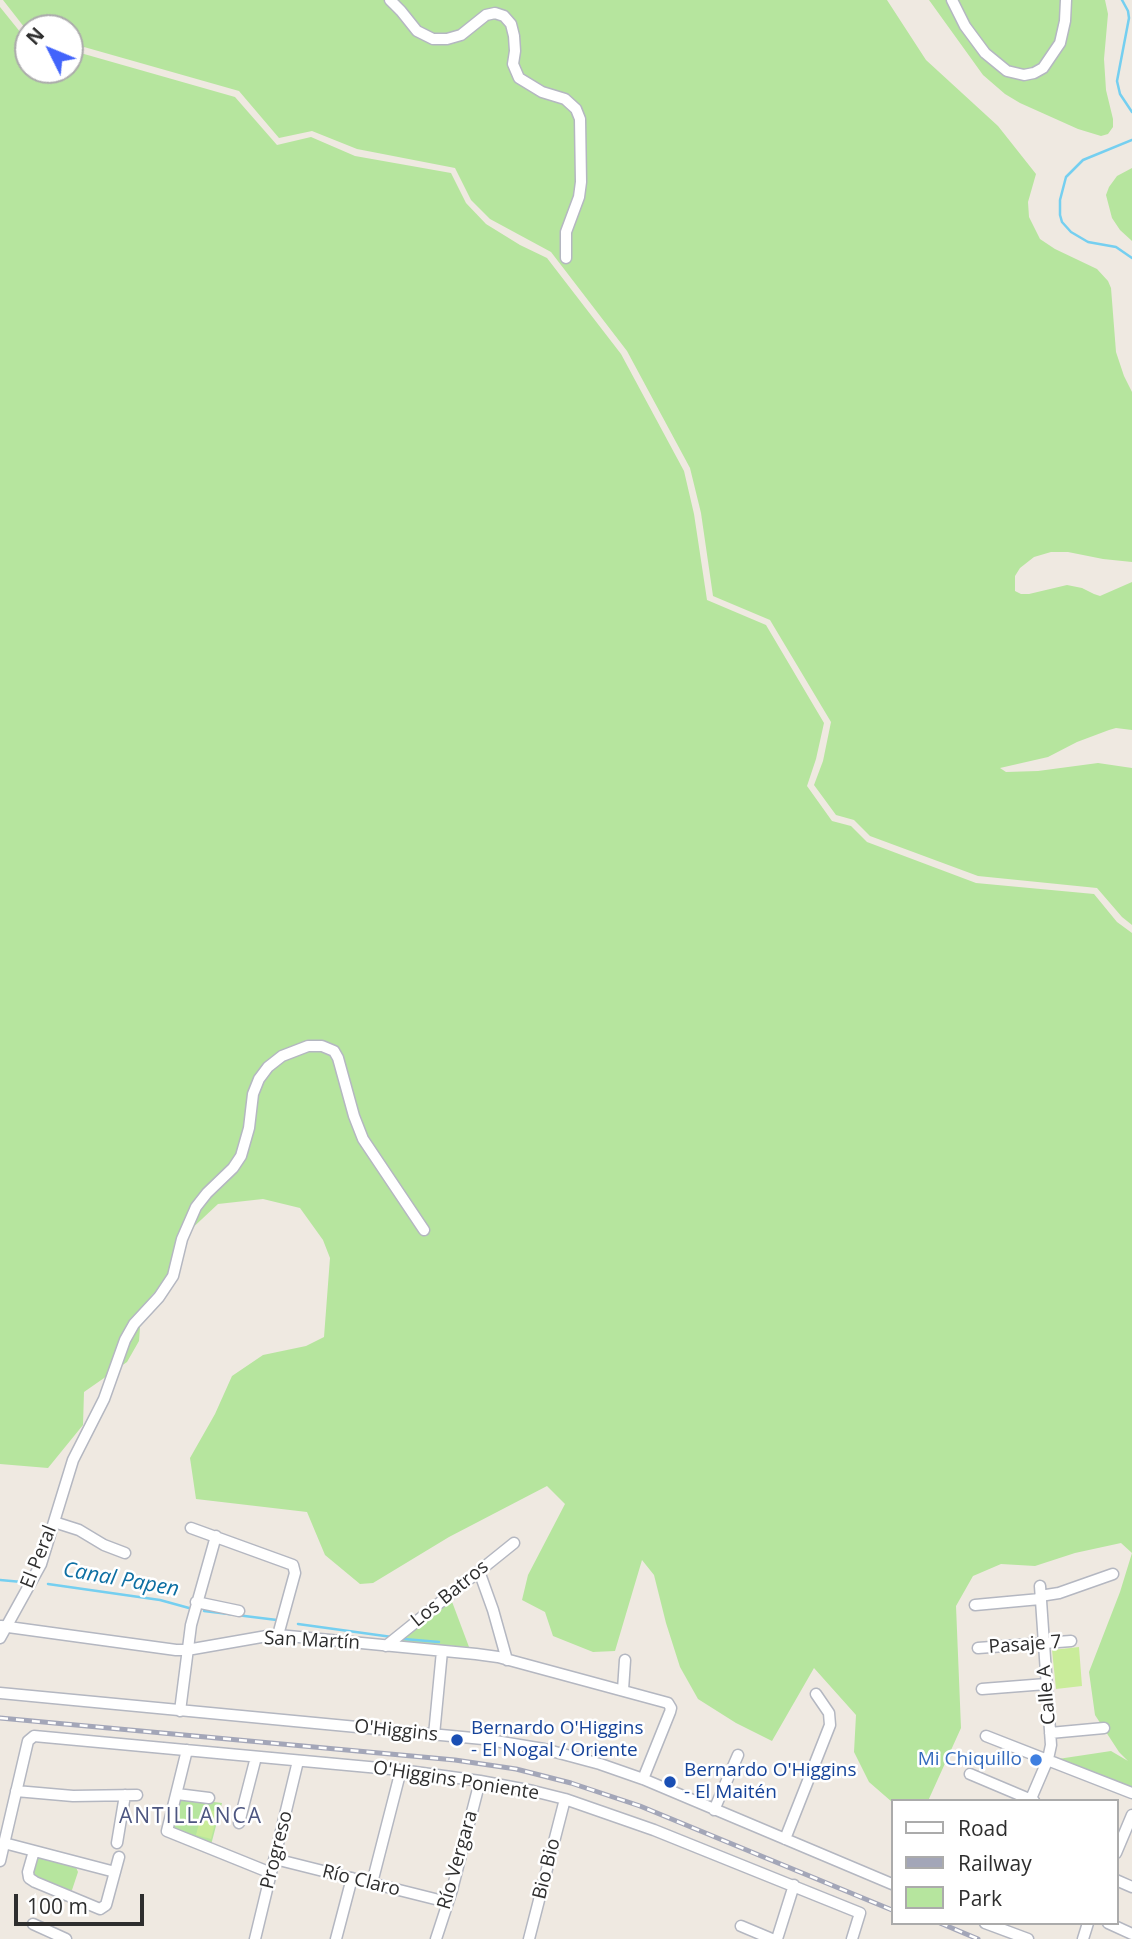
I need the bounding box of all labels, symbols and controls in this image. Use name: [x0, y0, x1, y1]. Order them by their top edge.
north arrow: [14, 14, 84, 84]
text: N: [20, 22, 50, 51]
street label: El Peral: [16, 1522, 62, 1592]
street label: Los Batros: [407, 1556, 493, 1632]
water label: Canal Papen: [61, 1557, 181, 1603]
street label: San Martín: [263, 1627, 361, 1655]
street label: Pasaje 7: [988, 1631, 1062, 1659]
street label: Calle A: [1033, 1664, 1061, 1726]
street label: O'Higgins: [353, 1715, 439, 1747]
place label: Bernardo O'Higgins - El Nogal / Oriente: [471, 1718, 644, 1762]
marker: Bernardo O'Higgins - El Nogal / Oriente: [449, 1732, 465, 1748]
place label: Mi Chiquillo: [918, 1749, 1022, 1771]
marker: Mi Chiquillo: [1028, 1752, 1044, 1768]
street label: O'Higgins Poniente: [371, 1757, 541, 1805]
place label: Bernardo O'Higgins - El Maitén: [684, 1760, 857, 1804]
marker: Bernardo O'Higgins - El Maitén: [662, 1774, 678, 1790]
legend: [890, 1799, 1118, 1925]
district label: ANTILLANCA: [120, 1804, 262, 1830]
street label: Progreso: [256, 1808, 298, 1892]
street label: Río Vergara: [433, 1808, 483, 1912]
text: Road: [958, 1814, 1008, 1842]
street label: Bio Bio: [528, 1836, 566, 1902]
text: Railway: [958, 1849, 1032, 1877]
street label: Río Claro: [320, 1860, 402, 1902]
scale bar: [18, 1880, 147, 1924]
text: Park: [958, 1884, 1002, 1912]
text: 100 m: [27, 1892, 88, 1920]

